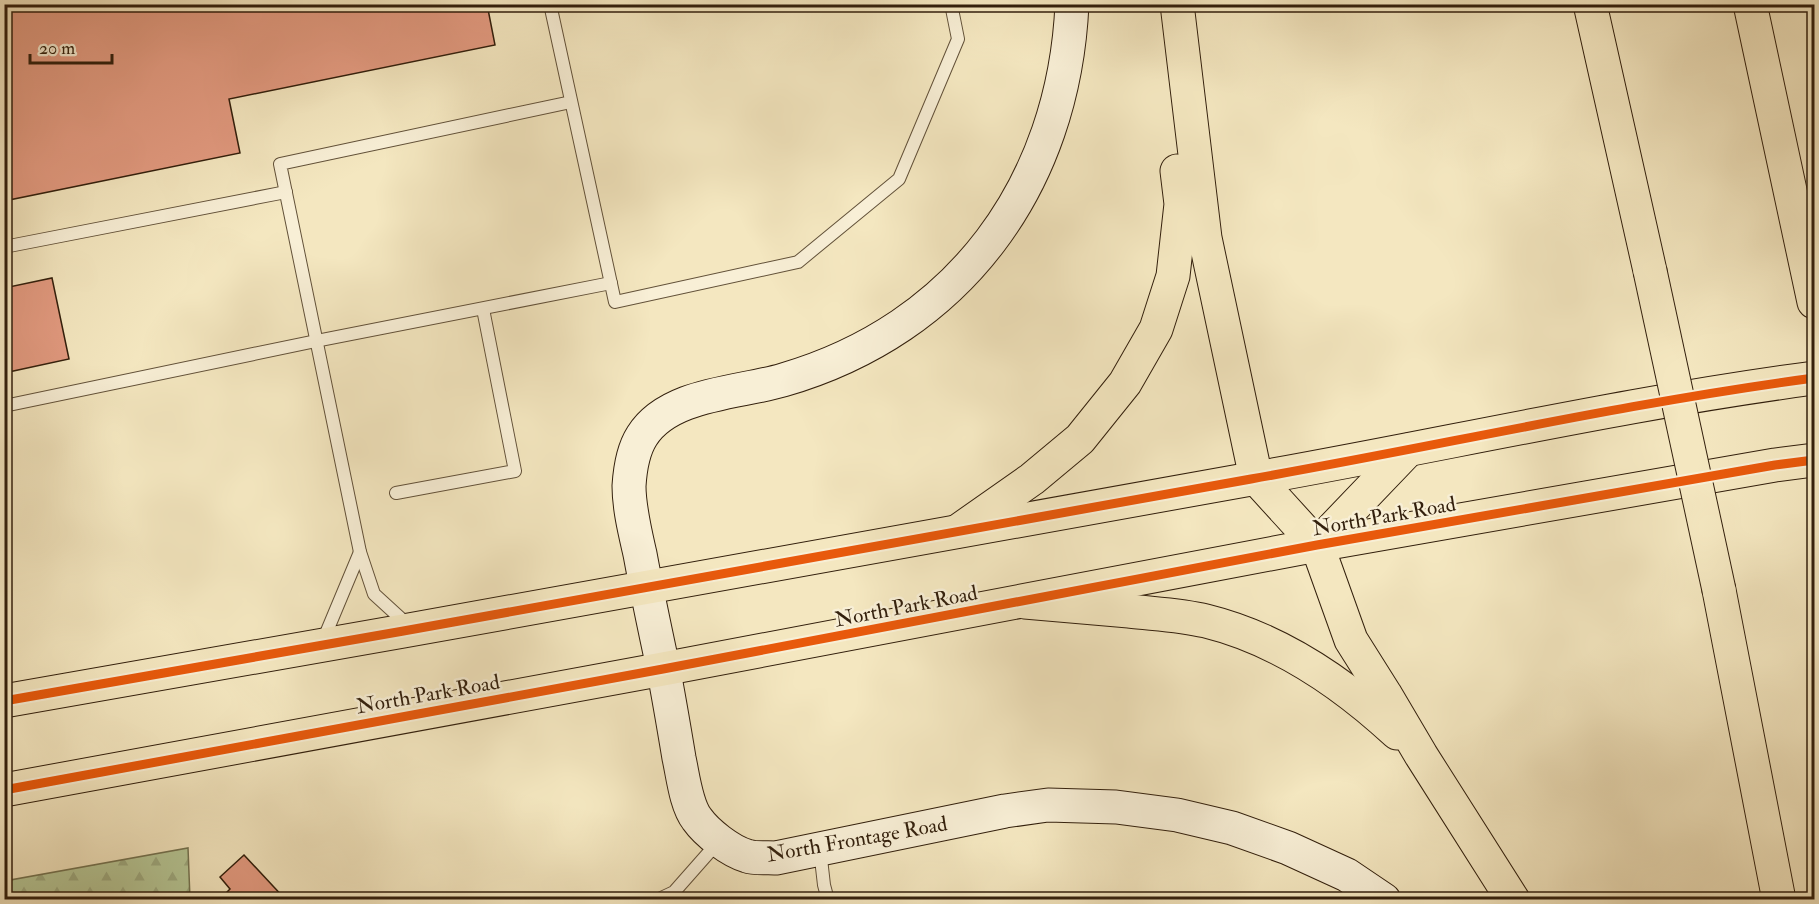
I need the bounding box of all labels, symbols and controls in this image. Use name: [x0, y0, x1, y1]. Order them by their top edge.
scale bar: [30, 27, 112, 65]
text: 20 m: [39, 37, 75, 60]
street label: North Park Road: [1310, 490, 1458, 542]
street label: North Park Road: [832, 579, 981, 634]
street label: North Park Road: [354, 668, 502, 720]
street label: North Frontage Road: [765, 810, 950, 869]

